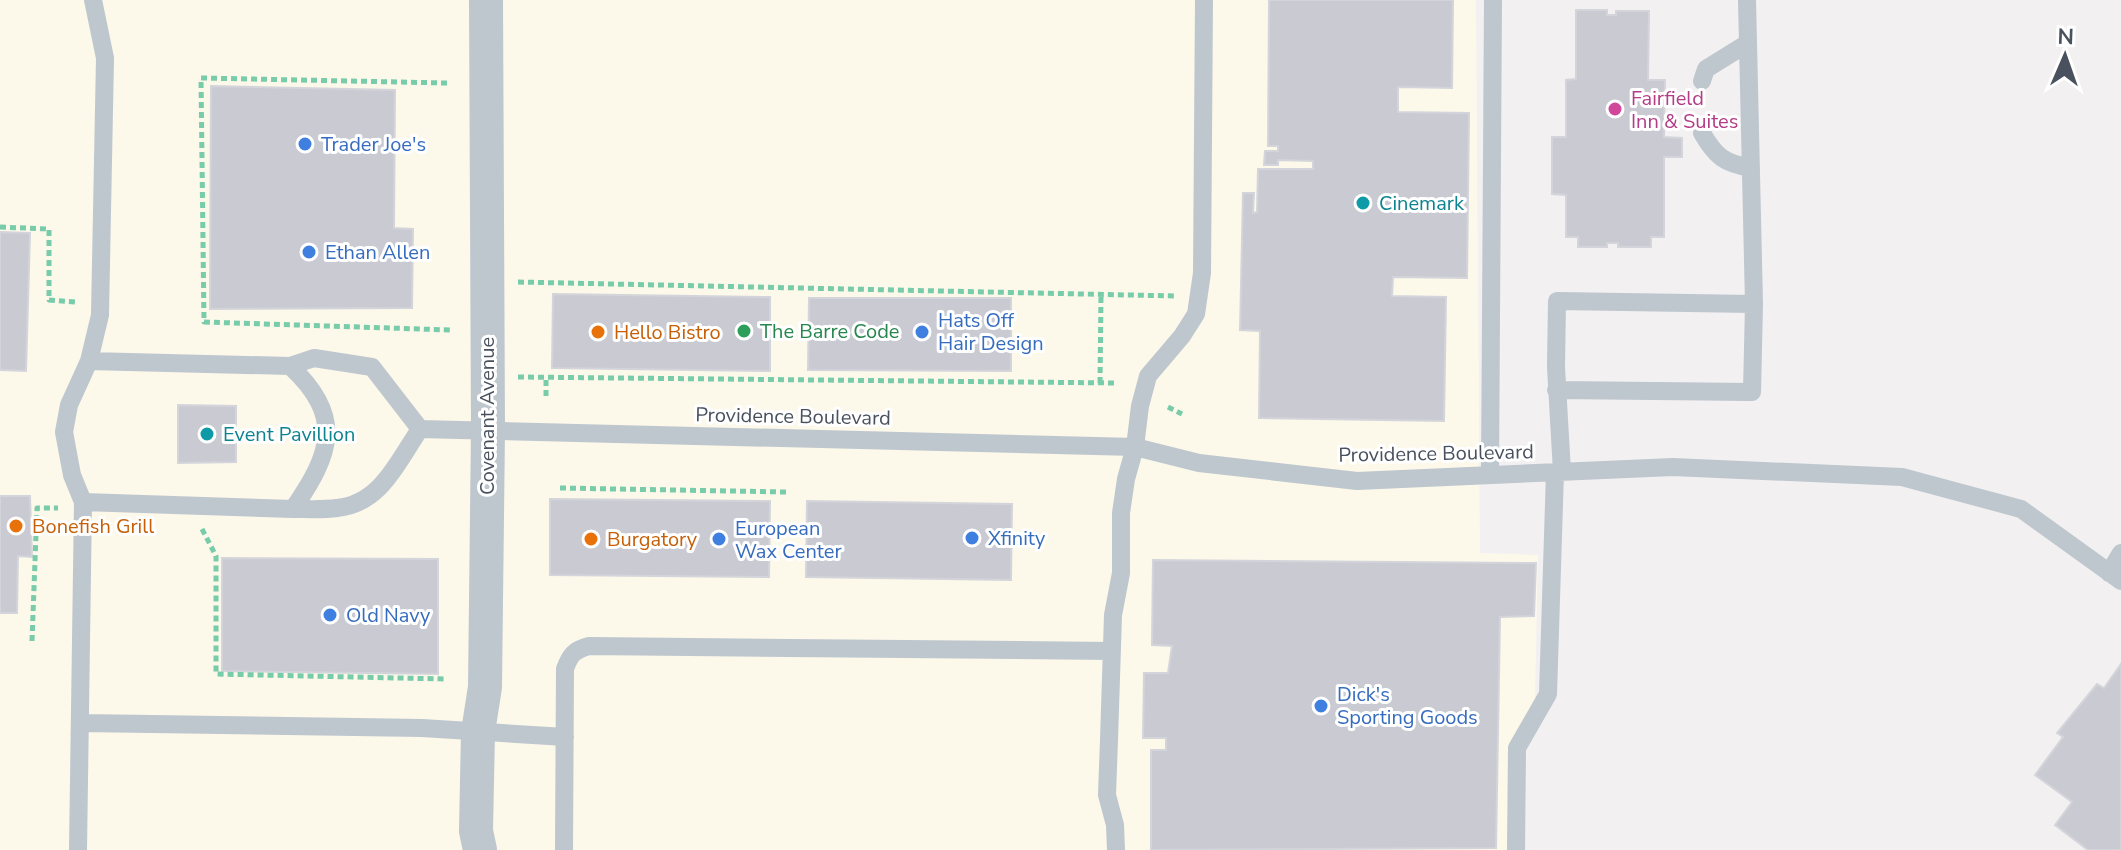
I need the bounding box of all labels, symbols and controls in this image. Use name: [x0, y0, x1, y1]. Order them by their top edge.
north arrow: [2025, 16, 2105, 96]
text: N: [2057, 22, 2074, 52]
place label: Fairfield Inn & Suites: [1631, 85, 1738, 135]
marker: Fairfield Inn & Suites: [1606, 100, 1624, 118]
place label: Trader Joe's: [321, 131, 426, 158]
marker: Trader Joe's: [296, 135, 314, 153]
place label: Cinemark: [1379, 190, 1465, 217]
marker: Cinemark: [1354, 194, 1372, 212]
place label: Ethan Allen: [325, 239, 430, 266]
marker: Ethan Allen: [300, 243, 318, 261]
place label: Hats Off Hair Design: [938, 307, 1044, 357]
place label: The Barre Code: [760, 318, 899, 345]
place label: Hello Bistro: [614, 319, 721, 346]
marker: The Barre Code: [735, 322, 753, 340]
marker: Hello Bistro: [589, 323, 607, 341]
marker: Hats Off Hair Design: [913, 323, 931, 341]
street label: Covenant Avenue: [474, 337, 501, 495]
street label: Providence Boulevard: [695, 401, 891, 432]
place label: Event Pavillion: [223, 421, 355, 448]
marker: Event Pavillion: [198, 425, 216, 443]
street label: Providence Boulevard: [1338, 438, 1534, 469]
place label: Bonefish Grill: [32, 513, 154, 540]
place label: European Wax Center: [735, 515, 842, 565]
marker: Bonefish Grill: [7, 517, 25, 535]
place label: Xfinity: [988, 525, 1046, 552]
place label: Burgatory: [607, 526, 698, 553]
marker: Xfinity: [963, 529, 981, 547]
marker: Burgatory: [582, 530, 600, 548]
marker: European Wax Center: [710, 530, 728, 548]
place label: Old Navy: [346, 602, 431, 629]
marker: Old Navy: [321, 606, 339, 624]
place label: Dick's Sporting Goods: [1337, 681, 1478, 731]
marker: Dick's Sporting Goods: [1312, 697, 1330, 715]

